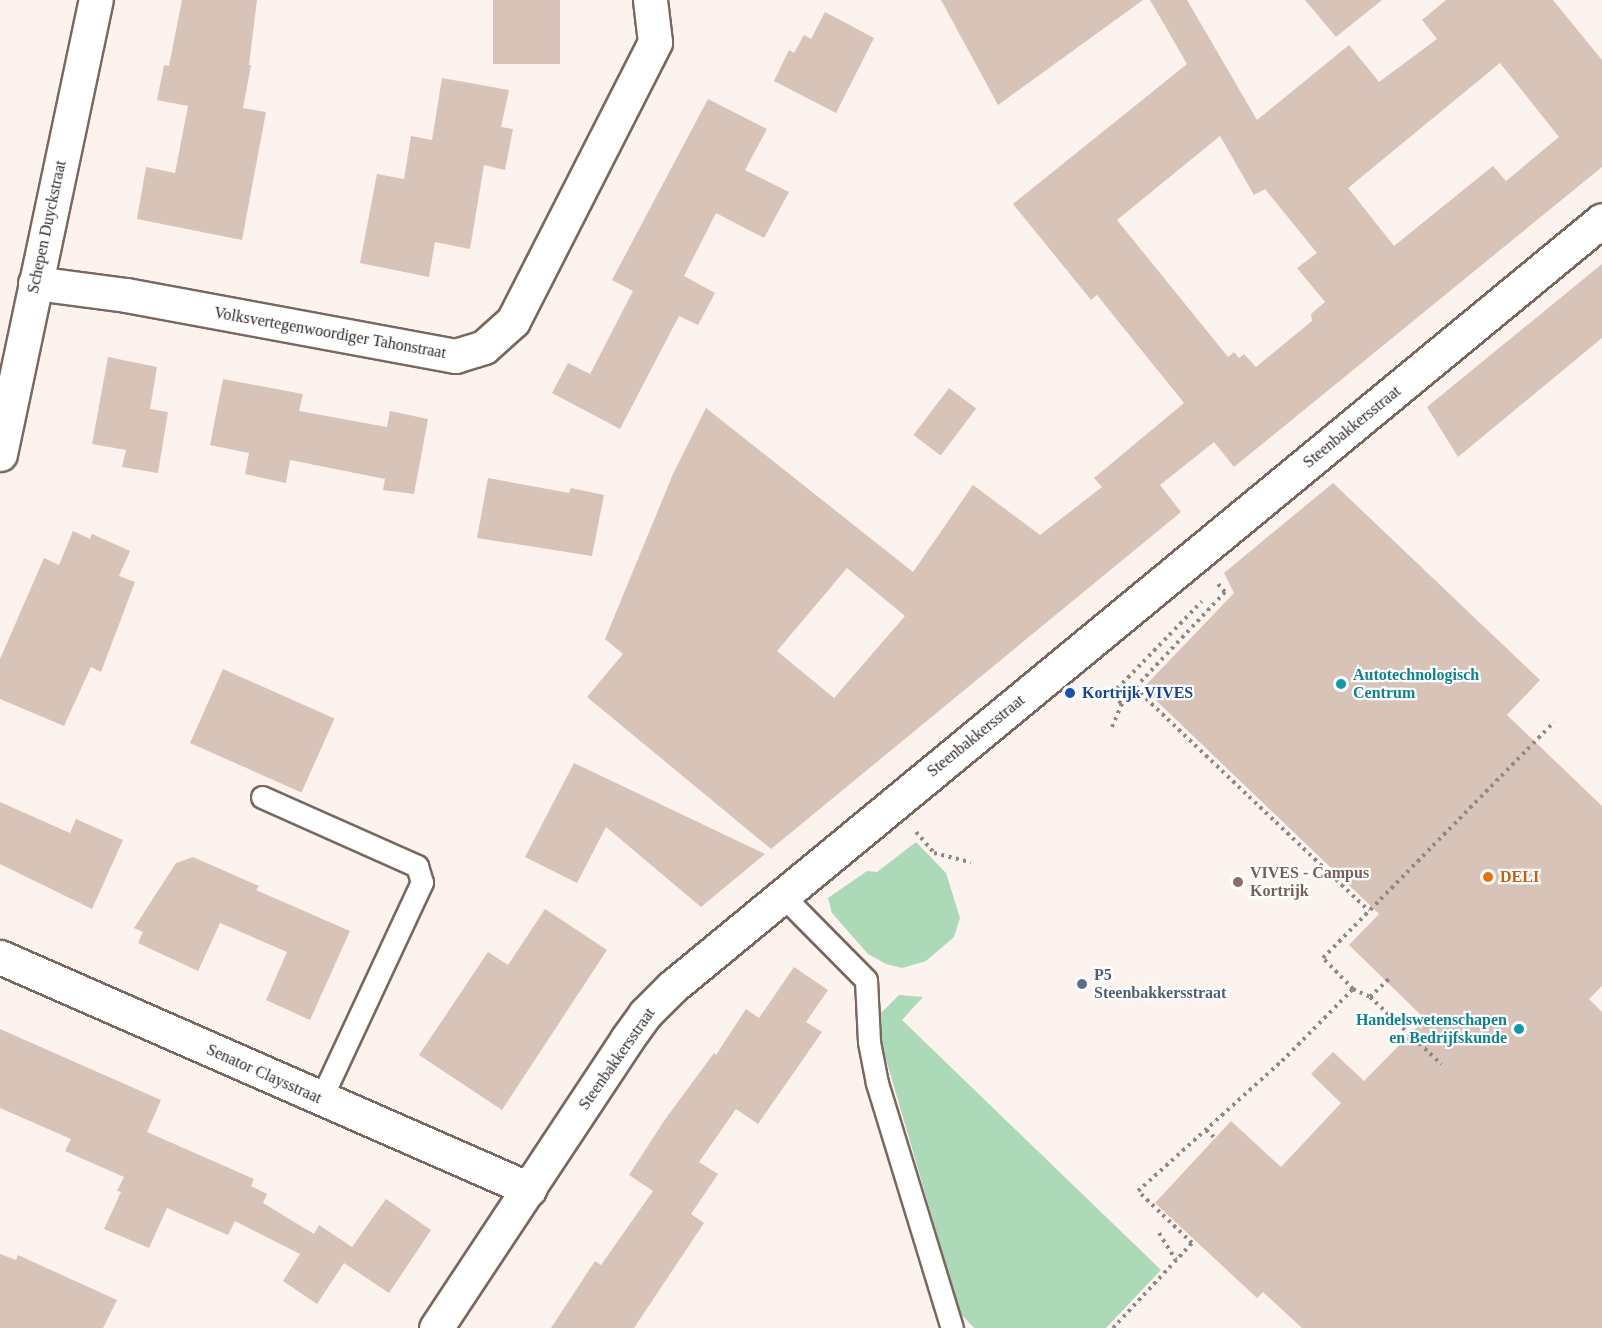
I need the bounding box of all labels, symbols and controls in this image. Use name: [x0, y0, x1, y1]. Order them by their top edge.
street label: Schepen Duyckstraat: [24, 159, 70, 295]
street label: Volksvertegenwoordiger Tahonstraat: [212, 303, 448, 363]
street label: Steenbakkersstraat: [1299, 382, 1405, 472]
place label: Autotechnologisch Centrum: [1353, 665, 1479, 703]
marker: Autotechnologisch Centrum: [1334, 677, 1348, 691]
place label: Kortrijk VIVES: [1082, 683, 1194, 703]
marker: Kortrijk VIVES: [1063, 686, 1077, 700]
street label: Steenbakkersstraat: [923, 691, 1029, 781]
place label: VIVES - Campus Kortrijk: [1250, 863, 1369, 901]
place label: DELI: [1500, 867, 1539, 887]
marker: DELI: [1481, 870, 1495, 884]
marker: VIVES - Campus Kortrijk: [1231, 875, 1245, 889]
place label: P5 Steenbakkersstraat: [1094, 965, 1226, 1003]
marker: P5 Steenbakkersstraat: [1075, 977, 1089, 991]
street label: Steenbakkersstraat: [575, 1004, 659, 1114]
place label: Handelswetenschapen en Bedrijfskunde: [1356, 1010, 1507, 1048]
marker: Handelswetenschapen en Bedrijfskunde: [1512, 1022, 1526, 1036]
street label: Senator Claysstraat: [203, 1040, 325, 1108]

